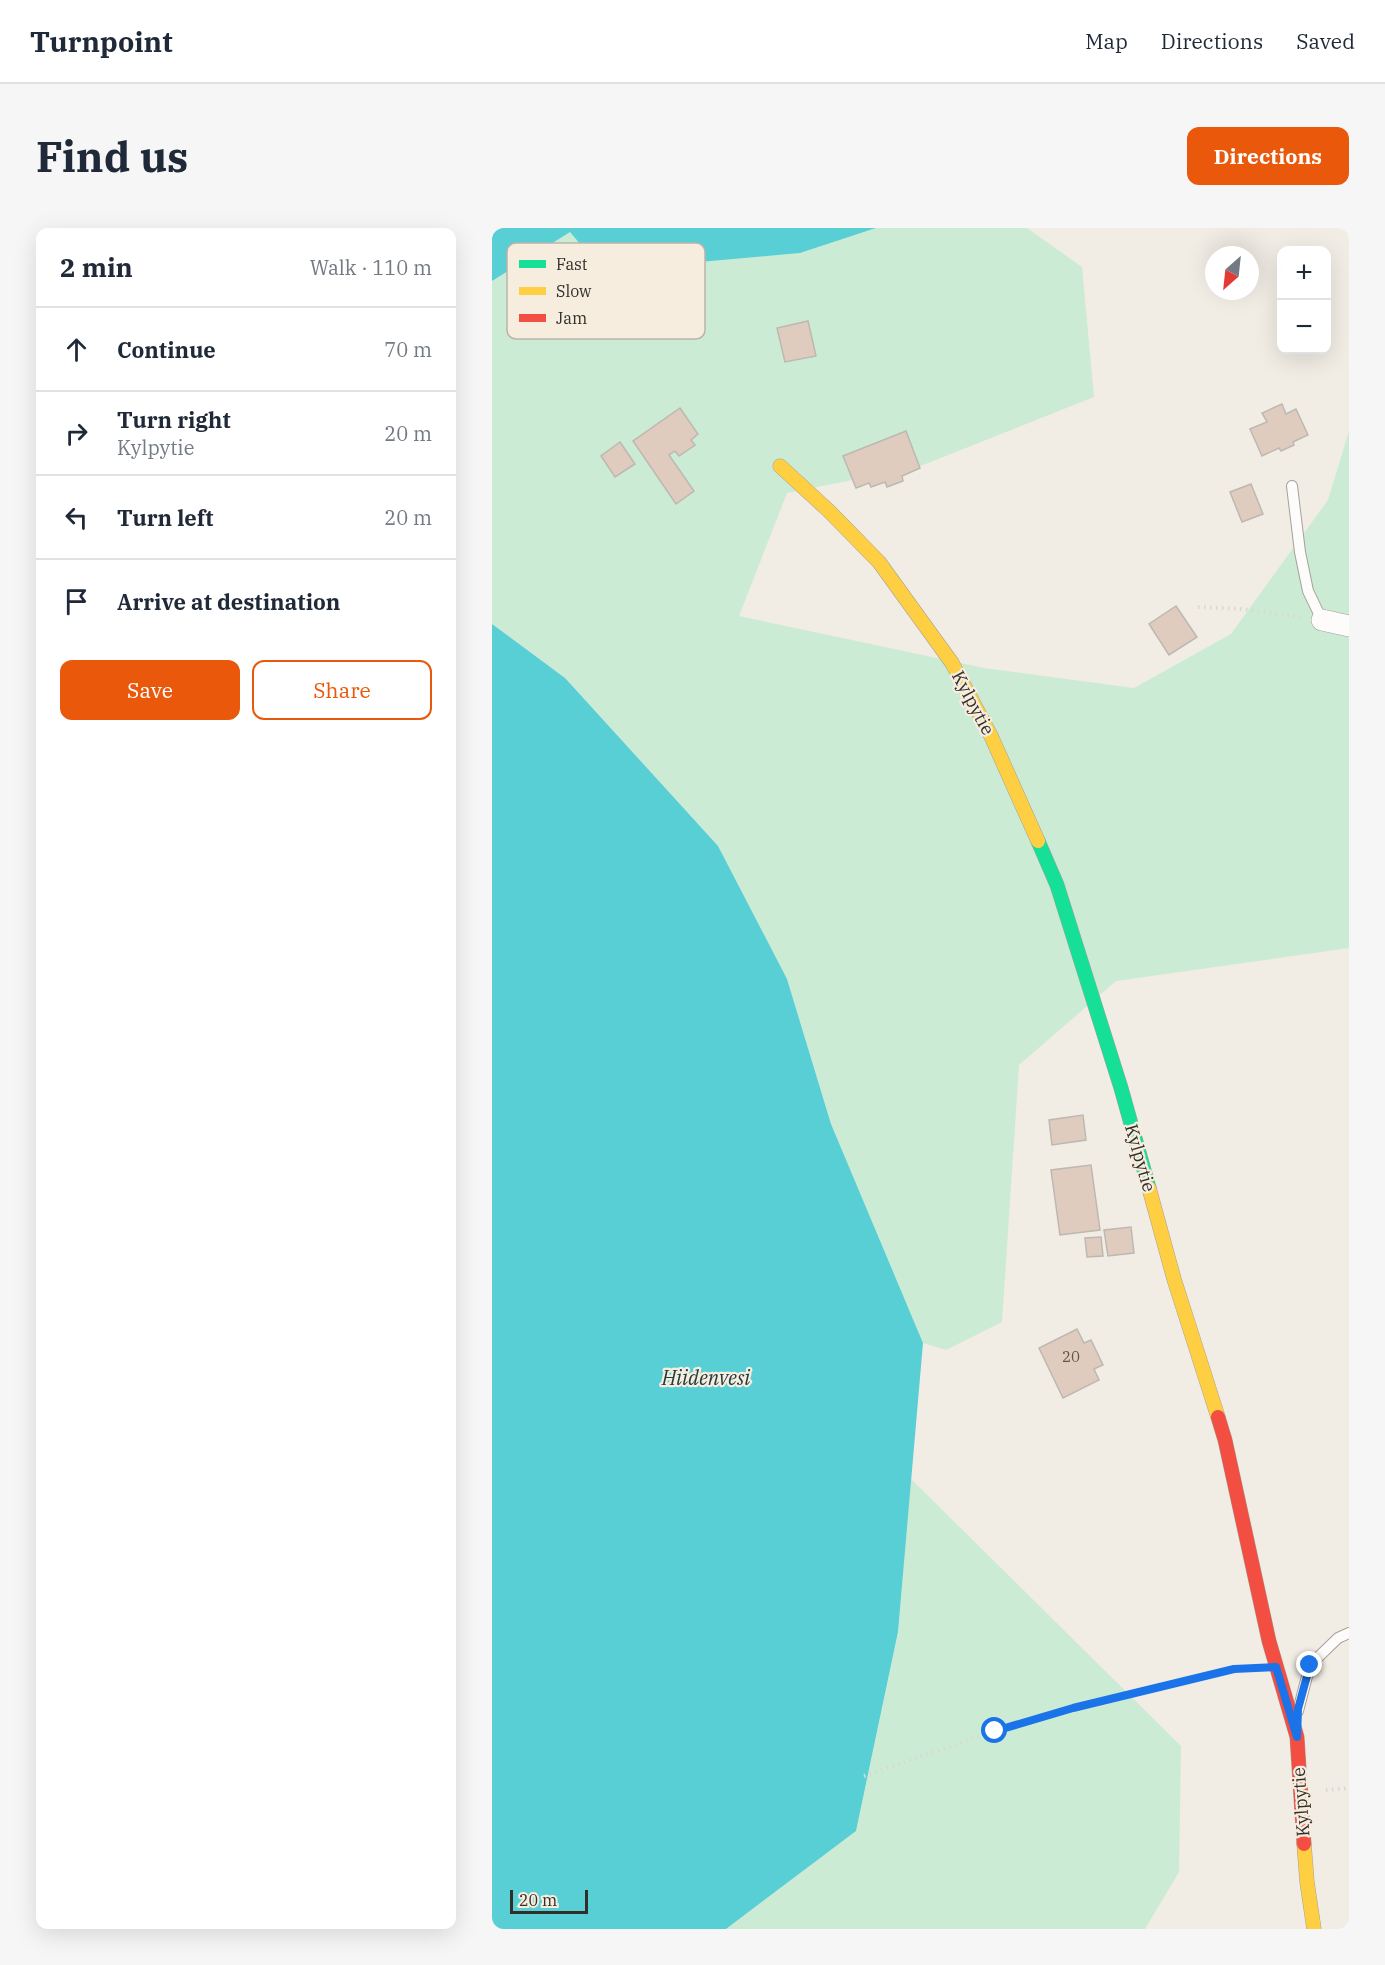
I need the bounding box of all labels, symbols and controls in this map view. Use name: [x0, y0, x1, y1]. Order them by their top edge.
text: Turnpoint: [30, 23, 173, 60]
text: Map: [1085, 27, 1128, 55]
text: Directions: [1161, 27, 1263, 55]
text: Saved: [1296, 27, 1355, 55]
button: Directions: [1187, 127, 1349, 185]
text: Find us: [36, 129, 188, 184]
legend: [507, 243, 705, 339]
north arrow: [1205, 246, 1259, 300]
map controls: [1277, 246, 1331, 354]
button: +: [1277, 246, 1331, 300]
text: 2 min: [60, 250, 133, 284]
text: Walk · 110 m: [310, 254, 432, 281]
text: Fast: [556, 254, 588, 274]
text: Slow: [556, 281, 592, 301]
button: −: [1277, 300, 1331, 354]
text: Jam: [556, 308, 587, 328]
icon: ahead: [60, 333, 93, 366]
text: Continue: [117, 335, 216, 364]
text: 70 m: [384, 336, 432, 363]
text: Turn right: [117, 405, 231, 434]
icon: right: [60, 417, 93, 450]
text: 20 m: [384, 420, 432, 447]
text: Kylpytie: [117, 434, 194, 461]
icon: left: [60, 501, 93, 534]
text: Turn left: [117, 503, 213, 532]
text: 20 m: [384, 504, 432, 531]
icon: arrive: [60, 585, 93, 618]
text: Arrive at destination: [117, 587, 340, 616]
button: Save: [60, 660, 240, 720]
button: Share: [252, 660, 432, 720]
street label: Kylpytie: [947, 667, 1000, 739]
street label: Kylpytie: [1120, 1121, 1161, 1195]
house number: 20: [1062, 1347, 1080, 1366]
water label: Hiidenvesi: [661, 1364, 750, 1391]
route end: [1296, 1651, 1322, 1677]
route start: [981, 1717, 1007, 1743]
street label: Kylpytie: [1287, 1766, 1314, 1838]
scale bar: [510, 1887, 588, 1914]
text: 20 m: [519, 1890, 557, 1910]

